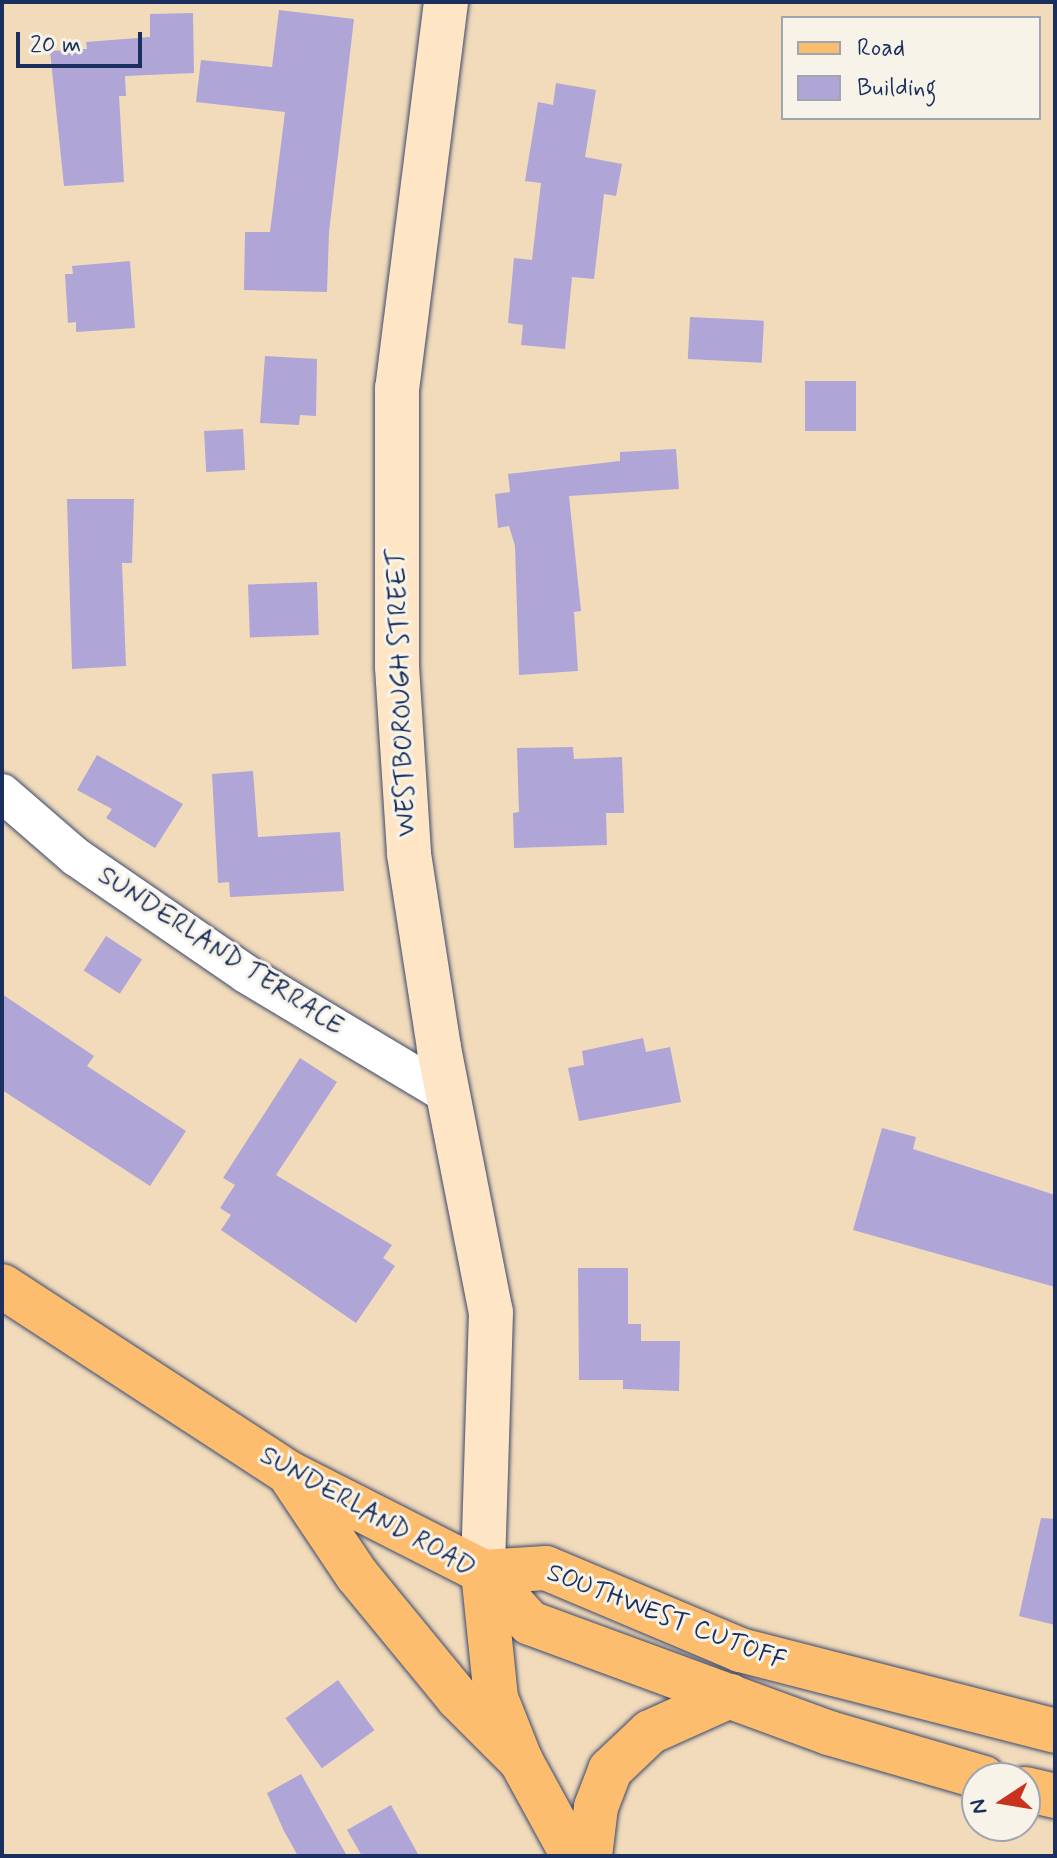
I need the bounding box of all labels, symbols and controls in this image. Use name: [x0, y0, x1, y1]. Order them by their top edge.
scale bar: [20, 16, 146, 66]
legend: [781, 16, 1041, 120]
text: 20 m: [30, 30, 81, 61]
text: Road: [857, 33, 905, 64]
text: Building: [857, 73, 937, 104]
street label: WESTBOROUGH STREET: [382, 548, 424, 838]
street label: SUNDERLAND TERRACE: [92, 862, 348, 1042]
street label: SUNDERLAND ROAD: [255, 1441, 479, 1585]
street label: SOUTHWEST CUTOFF: [542, 1558, 790, 1678]
north arrow: [961, 1762, 1041, 1842]
text: N: [964, 1796, 995, 1817]

